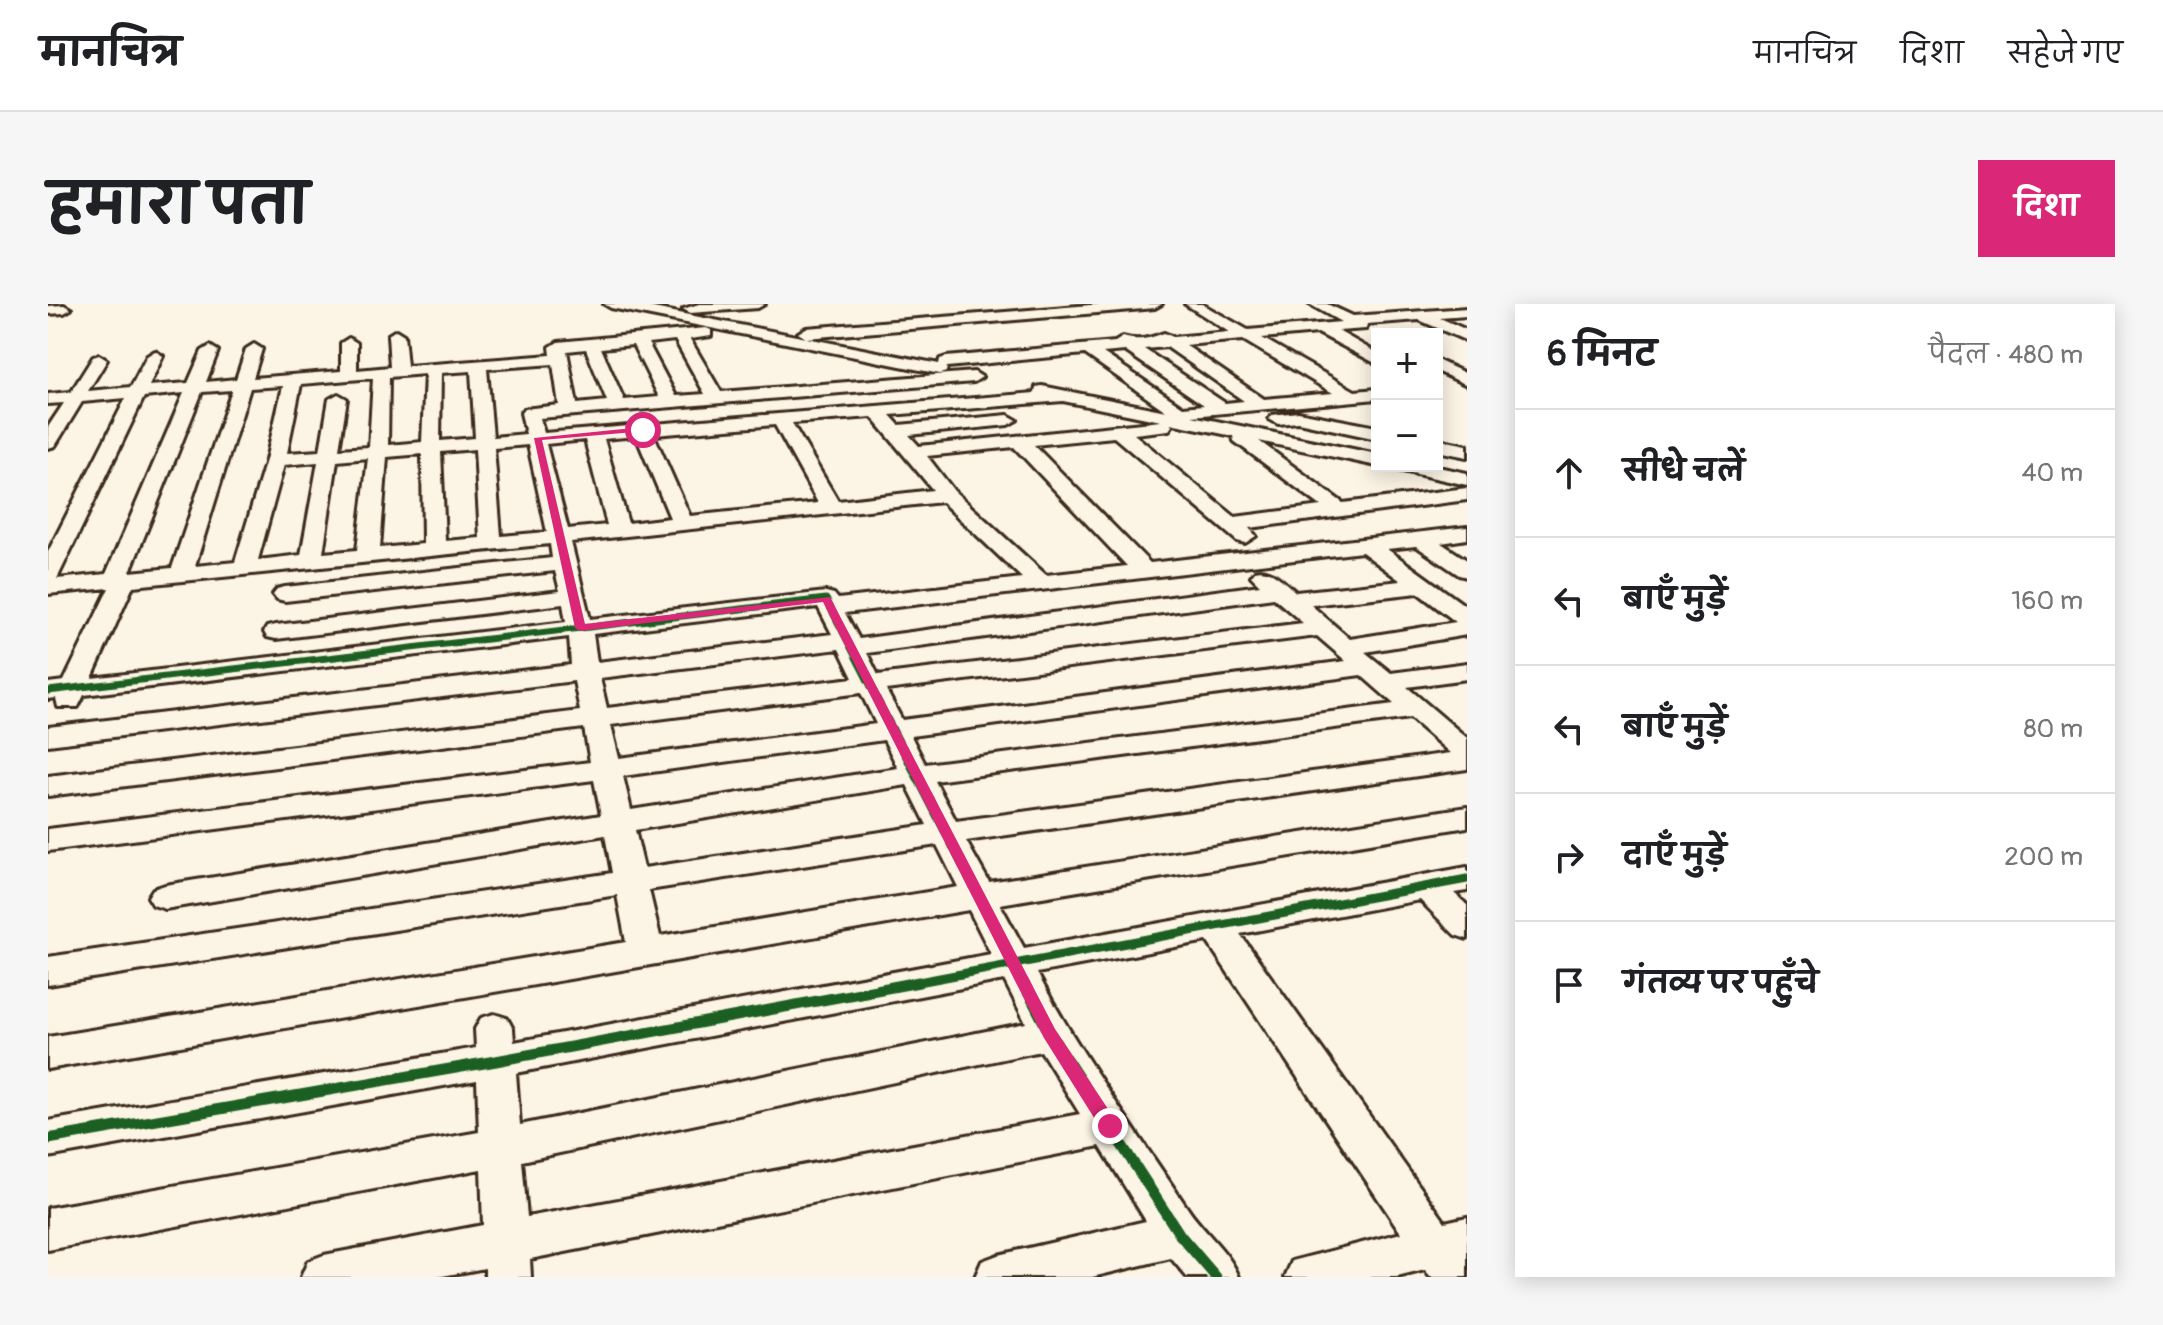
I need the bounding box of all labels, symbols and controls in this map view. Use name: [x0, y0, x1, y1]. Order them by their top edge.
text: मानचित्र: [40, 29, 181, 77]
text: मानचित्र: [1754, 37, 1856, 72]
text: दिशा: [1900, 37, 1964, 72]
text: सहेजे गए: [2008, 37, 2123, 72]
button: दिशा: [1978, 160, 2115, 257]
text: हमारा पता: [48, 171, 309, 240]
map controls: [1371, 328, 1443, 472]
button: +: [1371, 328, 1443, 400]
text: 6 मिनट: [1547, 333, 1657, 376]
text: पैदल · 480 m: [1929, 339, 2083, 371]
button: −: [1371, 400, 1443, 472]
route start: [625, 412, 661, 448]
icon: ahead: [1547, 451, 1591, 495]
text: सीधे चलें: [1623, 453, 1745, 490]
text: 40 m: [2021, 457, 2083, 489]
icon: left: [1547, 579, 1591, 623]
text: बाएँ मुड़ें: [1623, 581, 1727, 618]
text: 160 m: [2011, 585, 2083, 617]
icon: left: [1547, 707, 1591, 751]
text: बाएँ मुड़ें: [1623, 709, 1727, 746]
text: 80 m: [2023, 713, 2083, 745]
icon: right: [1547, 835, 1591, 879]
text: दाएँ मुड़ें: [1623, 837, 1726, 874]
text: 200 m: [2004, 841, 2083, 873]
icon: arrive: [1547, 963, 1591, 1007]
text: गंतव्य पर पहुँचे: [1623, 965, 1818, 1002]
route end: [1092, 1108, 1128, 1144]

